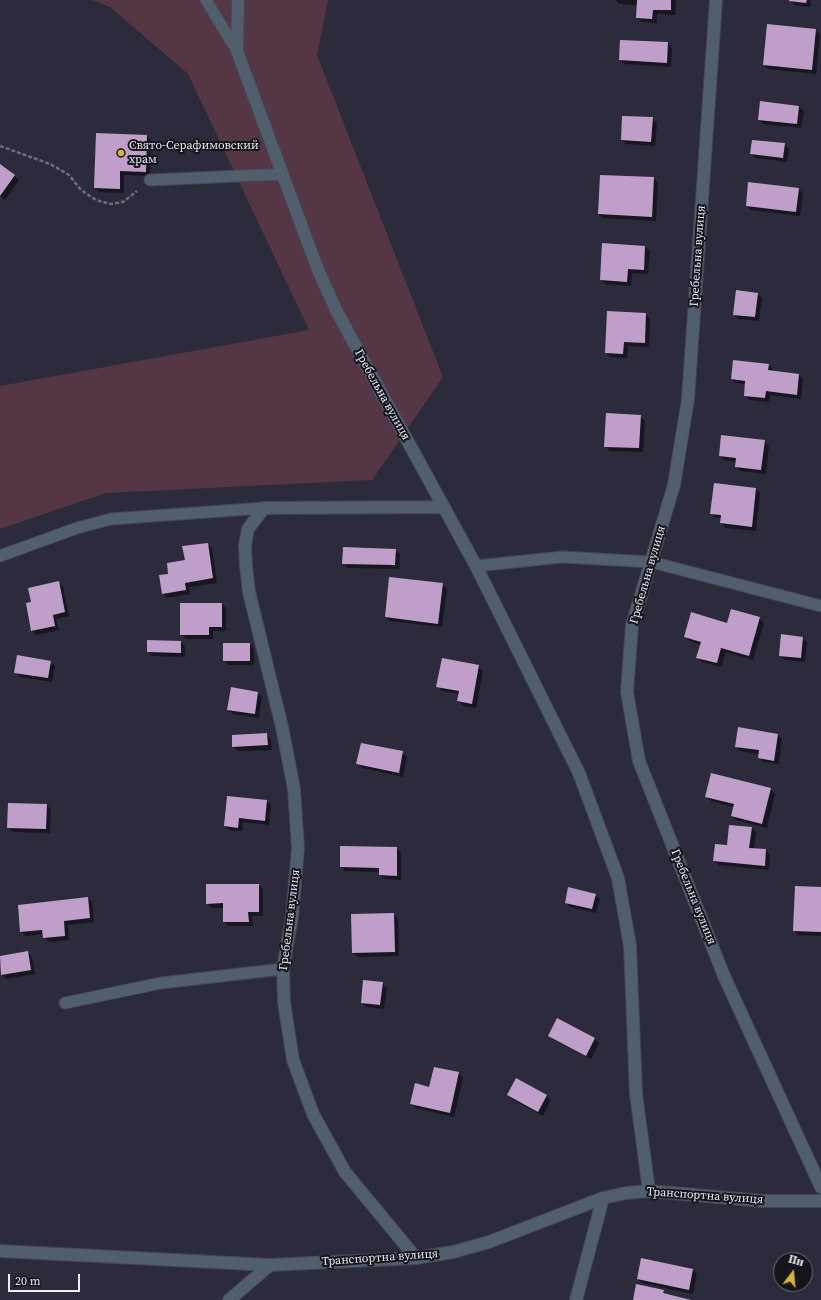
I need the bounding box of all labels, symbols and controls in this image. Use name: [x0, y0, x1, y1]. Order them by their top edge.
place label: Свято-Серафимовский храм: [129, 139, 259, 167]
marker: Свято-Серафимовский храм: [116, 148, 126, 158]
street label: Гребельна вулиця: [687, 205, 709, 307]
street label: Гребельна вулиця: [351, 347, 413, 443]
street label: Гребельна вулиця: [627, 524, 669, 626]
street label: Гребельна вулиця: [667, 847, 719, 947]
street label: Гребельна вулиця: [277, 869, 303, 971]
street label: Транспортна вулиця: [646, 1185, 764, 1207]
street label: Транспортна вулиця: [321, 1247, 439, 1269]
north arrow: [773, 1252, 813, 1292]
text: Пн: [787, 1252, 806, 1270]
scale bar: [10, 1266, 82, 1292]
text: 20 m: [15, 1273, 41, 1289]

